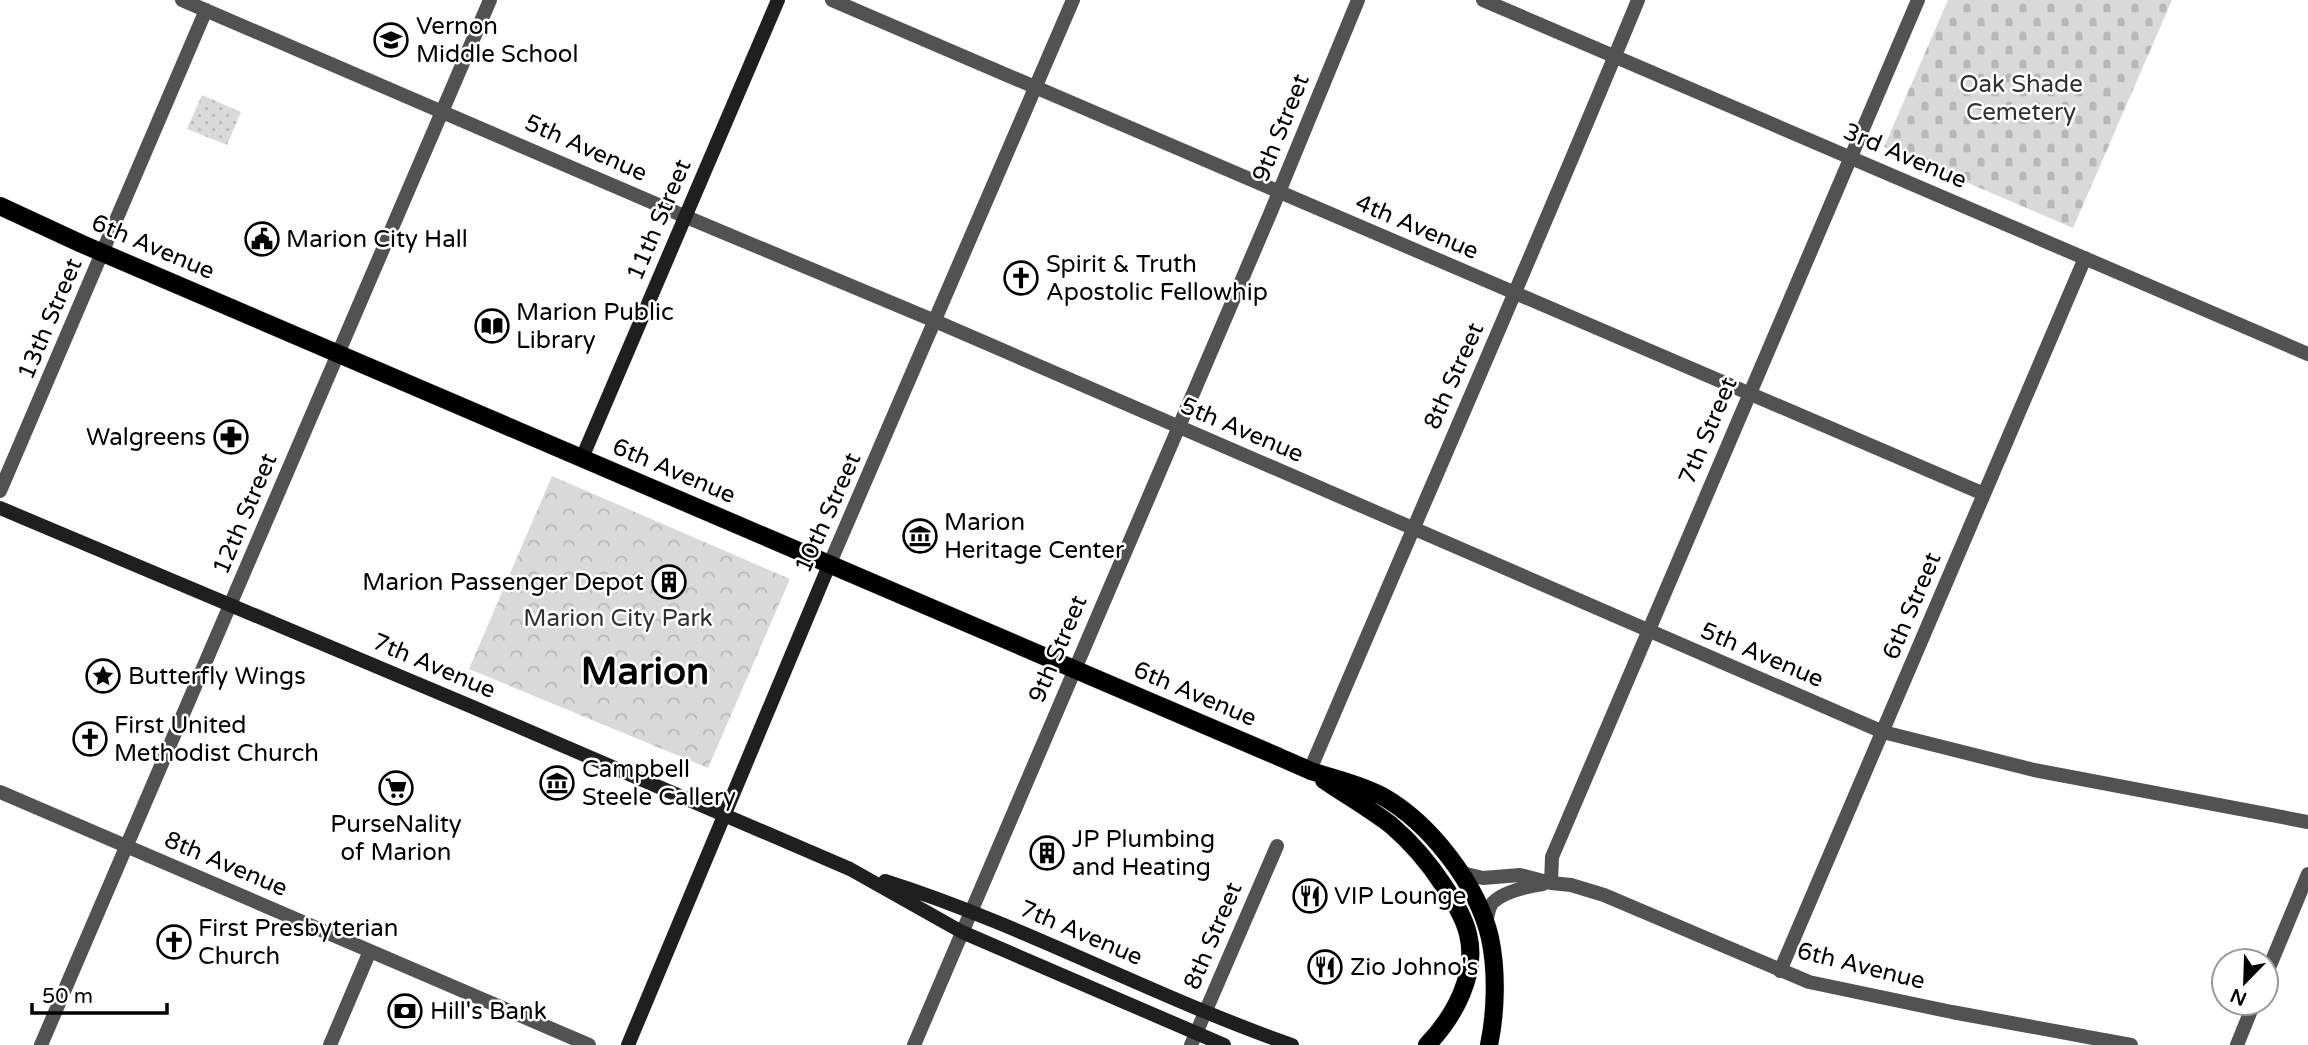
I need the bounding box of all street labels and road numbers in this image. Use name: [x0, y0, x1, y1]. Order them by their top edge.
street label: 9th Street: [1246, 70, 1316, 186]
street label: 5th Avenue: [520, 108, 652, 188]
street label: 3rd Avenue: [1839, 117, 1971, 195]
street label: 11th Street: [620, 155, 698, 285]
street label: 4th Avenue: [1351, 188, 1483, 266]
street label: 6th Avenue: [87, 208, 219, 286]
street label: 13th Street: [11, 254, 89, 384]
street label: 8th Street: [1418, 318, 1490, 434]
street label: 7th Street: [1672, 373, 1744, 489]
street label: 5th Avenue: [1176, 391, 1308, 469]
street label: 6th Avenue: [608, 432, 740, 510]
street label: 10th Street: [789, 448, 867, 578]
street label: 12th Street: [206, 449, 284, 579]
street label: 6th Street: [1876, 548, 1948, 664]
street label: 9th Street: [1022, 591, 1094, 707]
street label: 5th Avenue: [1696, 616, 1828, 694]
street label: 7th Avenue: [368, 627, 500, 705]
street label: 6th Avenue: [1129, 655, 1261, 733]
street label: 8th Avenue: [160, 825, 292, 903]
street label: 8th Street: [1177, 878, 1249, 994]
street label: 7th Avenue: [1015, 894, 1147, 972]
street label: 6th Avenue: [1794, 936, 1928, 996]

